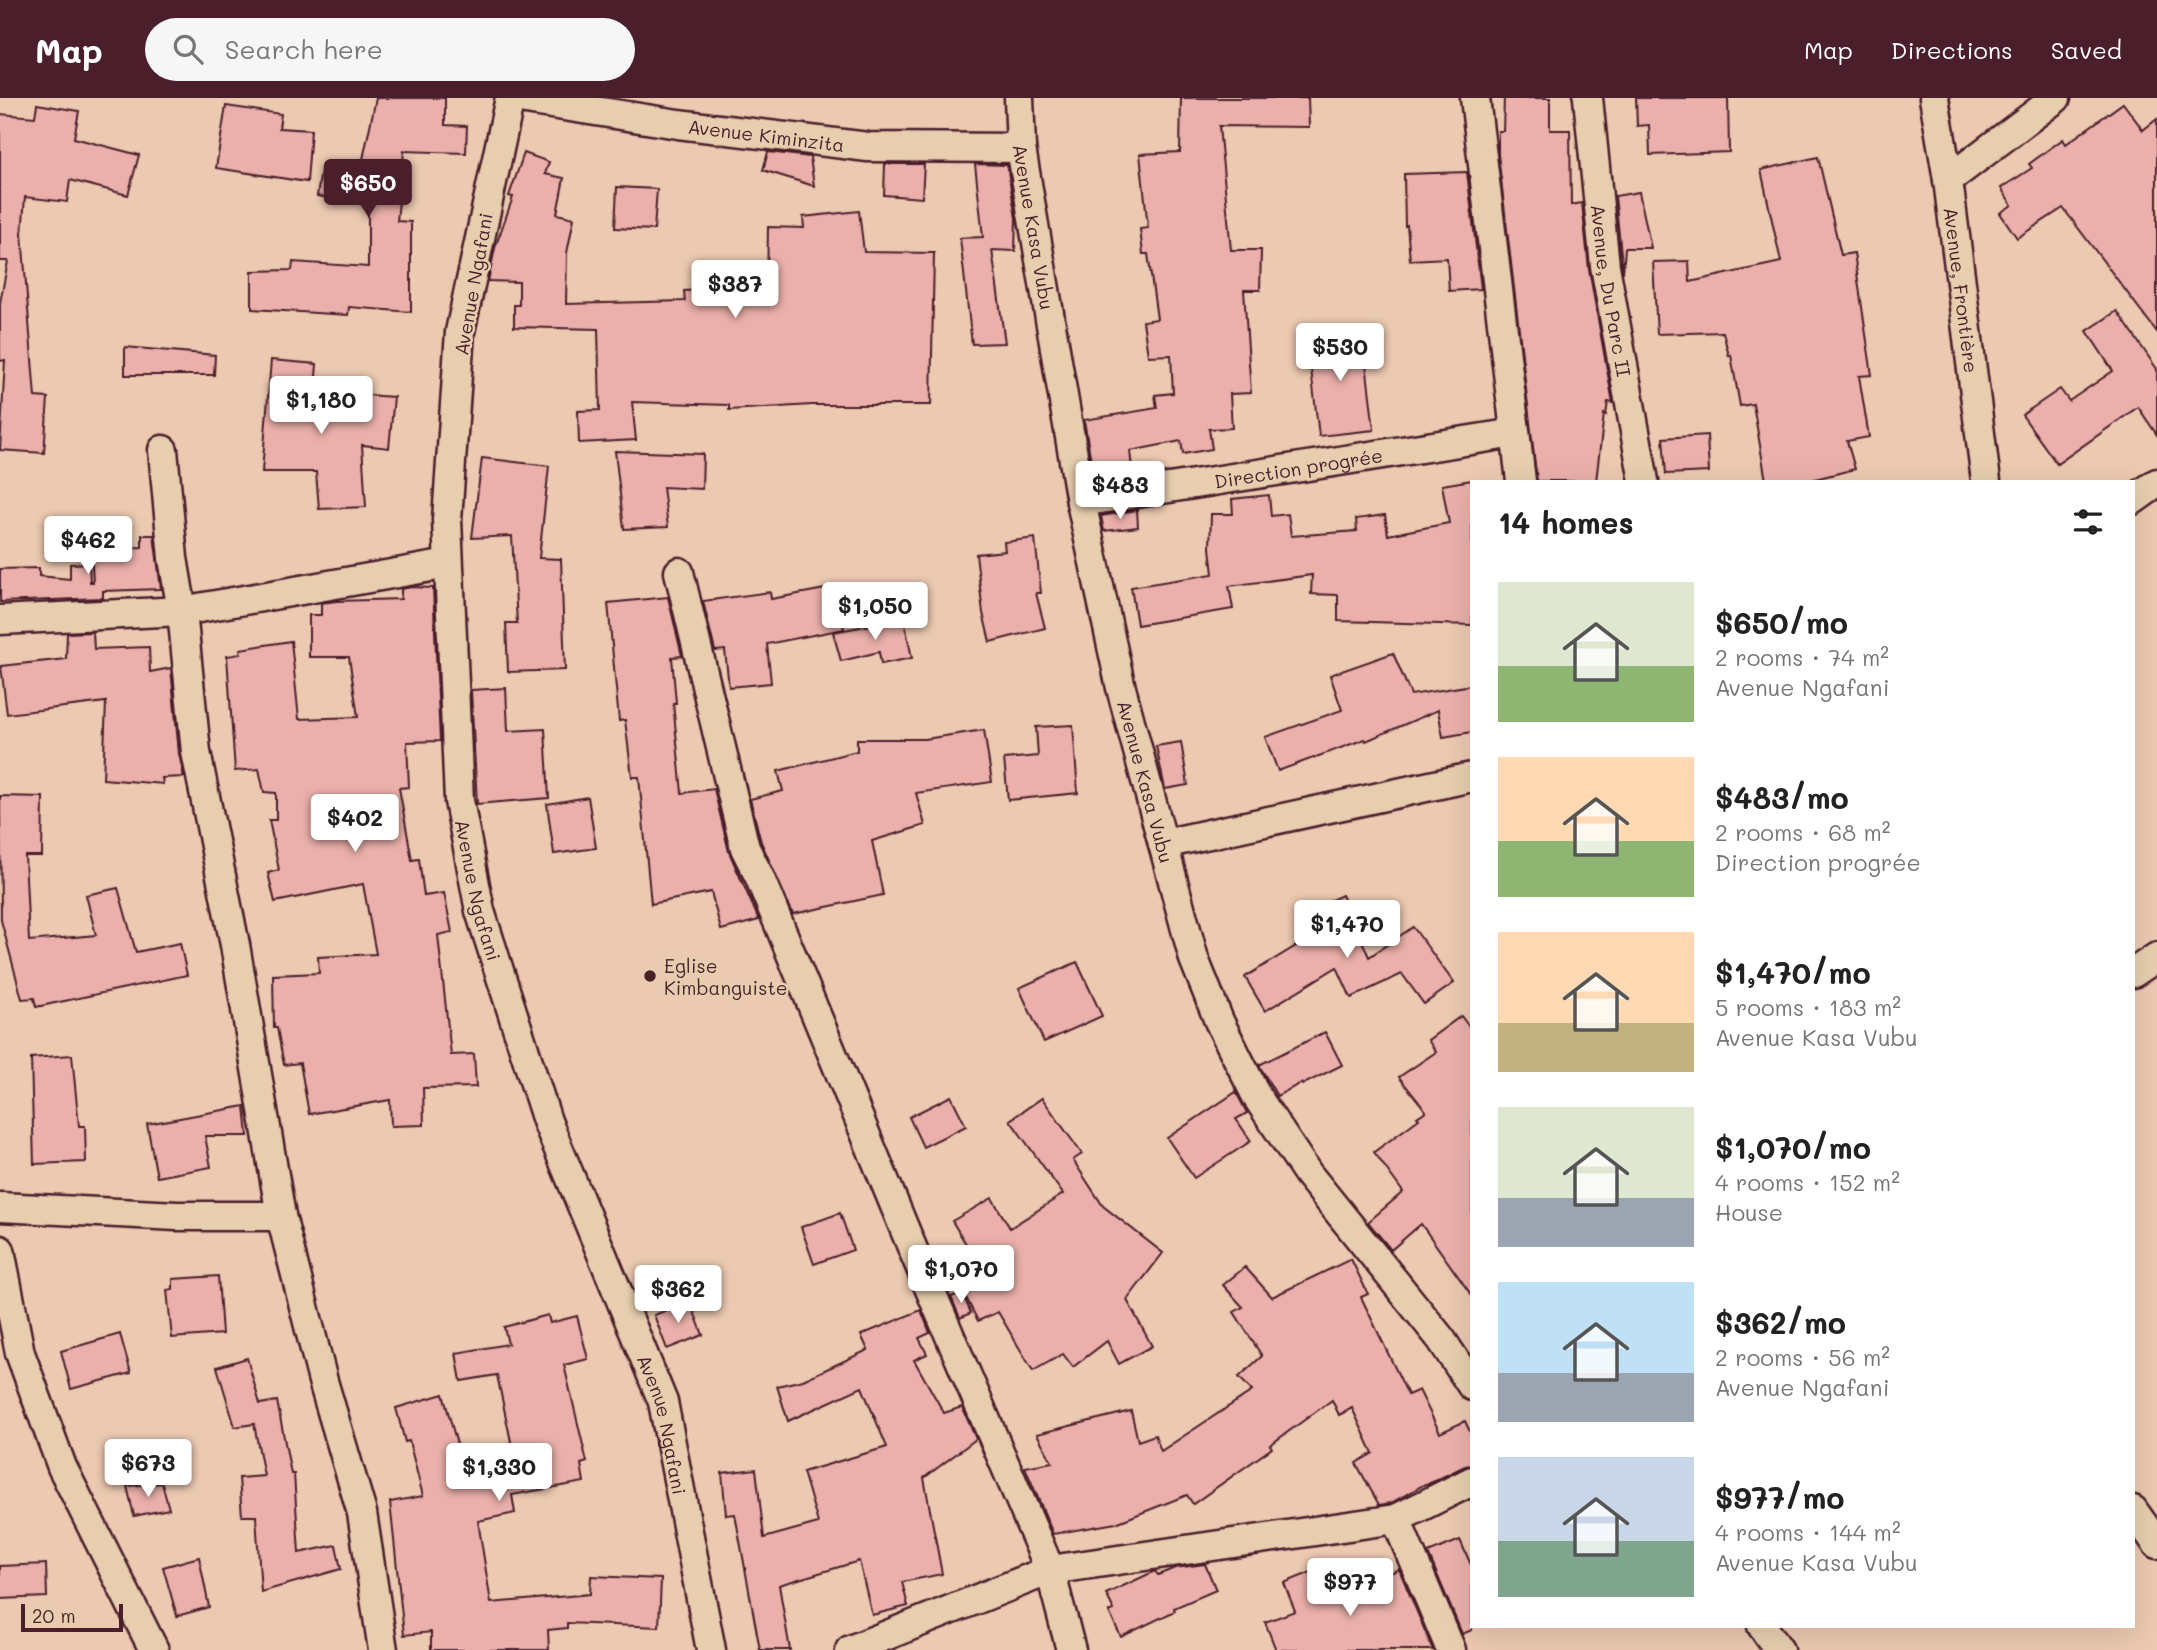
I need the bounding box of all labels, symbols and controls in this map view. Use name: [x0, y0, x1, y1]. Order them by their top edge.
search box: [145, 18, 635, 81]
text: Map: [35, 28, 103, 71]
icon: search: [169, 30, 207, 68]
text: Search here: [225, 32, 383, 66]
text: Map: [1804, 34, 1853, 65]
text: Directions: [1891, 34, 2013, 65]
text: Saved: [2051, 34, 2122, 65]
street label: Avenue Kiminzita: [687, 113, 846, 157]
street label: Avenue Kasa Vubu: [1008, 142, 1061, 312]
pin: $650: [327, 159, 409, 219]
text: $650: [340, 167, 396, 197]
street label: Avenue, Du Parc II: [1586, 203, 1637, 379]
street label: Avenue, Frontière: [1939, 206, 1985, 374]
street label: Avenue Ngafani: [448, 211, 498, 357]
pin: $387: [694, 260, 776, 320]
text: $387: [707, 268, 763, 298]
pin: $530: [1299, 324, 1381, 383]
text: $530: [1312, 331, 1368, 361]
pin: $1,180: [264, 376, 378, 436]
text: $1,180: [286, 384, 356, 414]
street label: Direction progrée: [1212, 442, 1384, 493]
pin: $483: [1079, 462, 1161, 521]
text: $483: [1092, 469, 1148, 499]
text: 14 homes: [1498, 502, 1634, 542]
icon: filters: [2069, 503, 2107, 541]
pin: $462: [47, 517, 129, 576]
text: $462: [60, 524, 116, 554]
pin: $1,050: [818, 582, 932, 642]
text: $1,050: [838, 590, 912, 620]
text: $650/mo: [1715, 602, 1848, 642]
icon: home: [1554, 610, 1638, 694]
text: 2 rooms · 74 m²: [1715, 642, 1889, 672]
text: Avenue Ngafani: [1715, 672, 1890, 702]
street label: Avenue Kasa Vubu: [1112, 697, 1180, 865]
text: $483/mo: [1715, 777, 1849, 817]
icon: home: [1554, 785, 1638, 869]
pin: $402: [314, 794, 396, 854]
text: $402: [327, 802, 383, 832]
street label: Avenue Ngafani: [450, 817, 507, 964]
text: 2 rooms · 68 m²: [1715, 817, 1890, 847]
text: Direction progrée: [1715, 847, 1921, 877]
pin: $1,470: [1290, 900, 1404, 960]
text: $1,470: [1310, 908, 1384, 938]
text: $1,470/mo: [1715, 952, 1871, 992]
place label: Eglise Kimbanguiste: [664, 953, 788, 1000]
icon: home: [1554, 960, 1638, 1044]
marker: Eglise Kimbanguiste: [642, 968, 658, 984]
text: 5 rooms · 183 m²: [1715, 992, 1901, 1022]
text: Avenue Kasa Vubu: [1715, 1022, 1918, 1052]
text: $1,070/mo: [1715, 1127, 1871, 1167]
icon: home: [1554, 1135, 1638, 1219]
text: 4 rooms · 152 m²: [1715, 1167, 1900, 1197]
text: House: [1715, 1197, 1783, 1227]
pin: $1,070: [904, 1246, 1018, 1305]
text: $1,070: [924, 1253, 998, 1283]
pin: $362: [637, 1266, 719, 1325]
text: $362: [651, 1273, 705, 1303]
text: $362/mo: [1715, 1302, 1846, 1342]
icon: home: [1554, 1310, 1638, 1394]
text: 2 rooms · 56 m²: [1715, 1342, 1890, 1372]
street label: Avenue Ngafani: [632, 1350, 693, 1496]
text: Avenue Ngafani: [1715, 1372, 1890, 1402]
pin: $673: [107, 1440, 189, 1499]
pin: $1,330: [442, 1444, 556, 1503]
text: $673: [121, 1447, 175, 1477]
text: $1,330: [462, 1451, 536, 1481]
text: $977/mo: [1715, 1477, 1845, 1517]
icon: home: [1554, 1485, 1638, 1569]
text: 4 rooms · 144 m²: [1715, 1517, 1901, 1547]
text: Avenue Kasa Vubu: [1715, 1547, 1918, 1577]
pin: $977: [1309, 1558, 1391, 1618]
text: $977: [1323, 1566, 1377, 1596]
scale bar: [21, 1601, 122, 1633]
text: 20 m: [32, 1603, 76, 1628]

